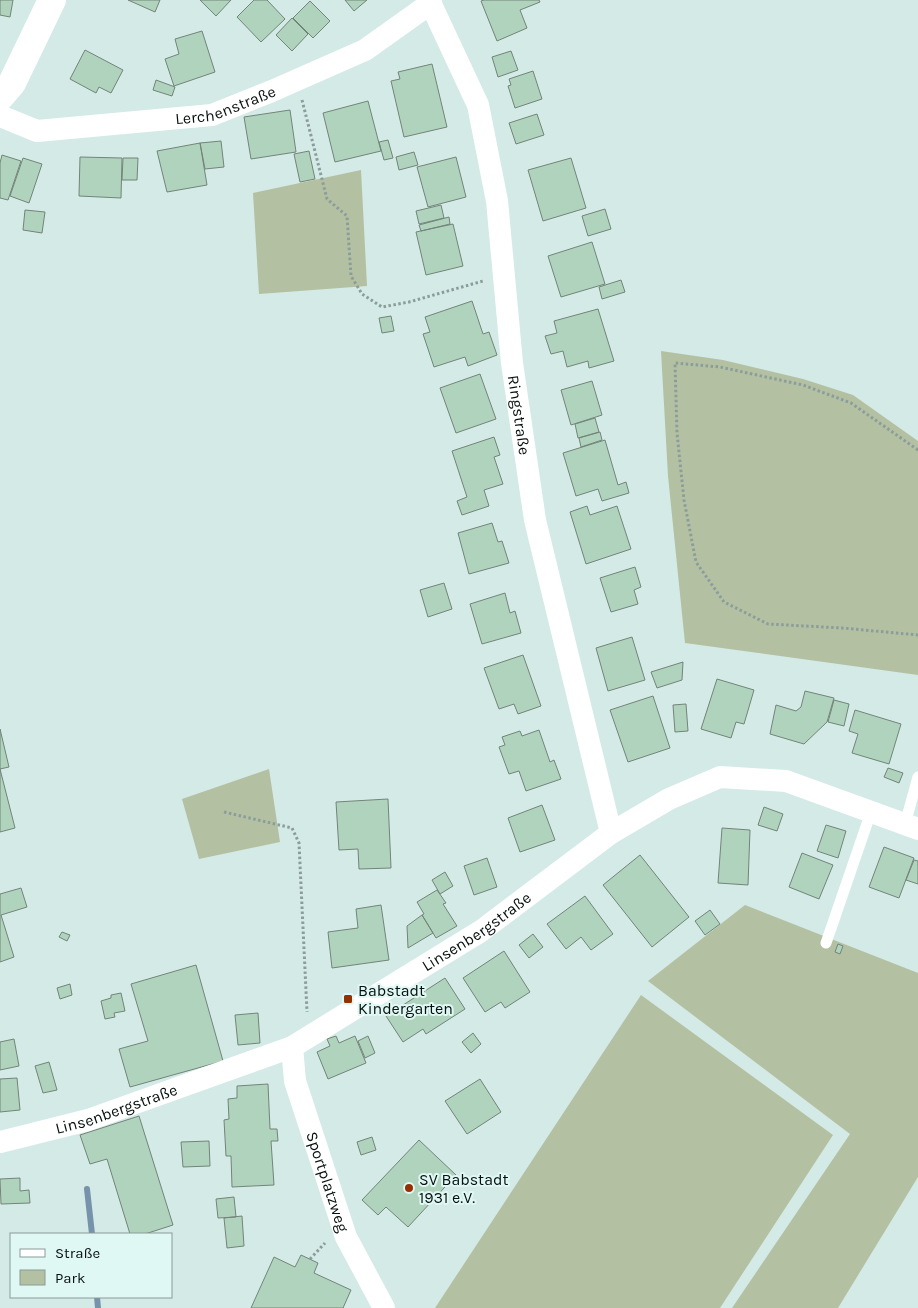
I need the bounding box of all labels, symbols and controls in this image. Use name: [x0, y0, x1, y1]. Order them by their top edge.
street label: Lerchenstraße: [174, 81, 278, 128]
street label: Ringstraße: [504, 374, 535, 456]
street label: Linsenbergstraße: [418, 887, 534, 975]
place label: Babstadt Kindergarten: [358, 981, 453, 1018]
marker: Babstadt Kindergarten: [342, 993, 354, 1005]
street label: Linsenbergstraße: [53, 1079, 180, 1137]
street label: Sportplatzweg: [303, 1129, 353, 1234]
place label: SV Babstadt 1931 e.V.: [419, 1170, 508, 1207]
marker: SV Babstadt 1931 e.V.: [403, 1182, 415, 1194]
legend: [10, 1233, 172, 1298]
text: Straße: [55, 1244, 100, 1262]
text: Park: [55, 1269, 85, 1287]

